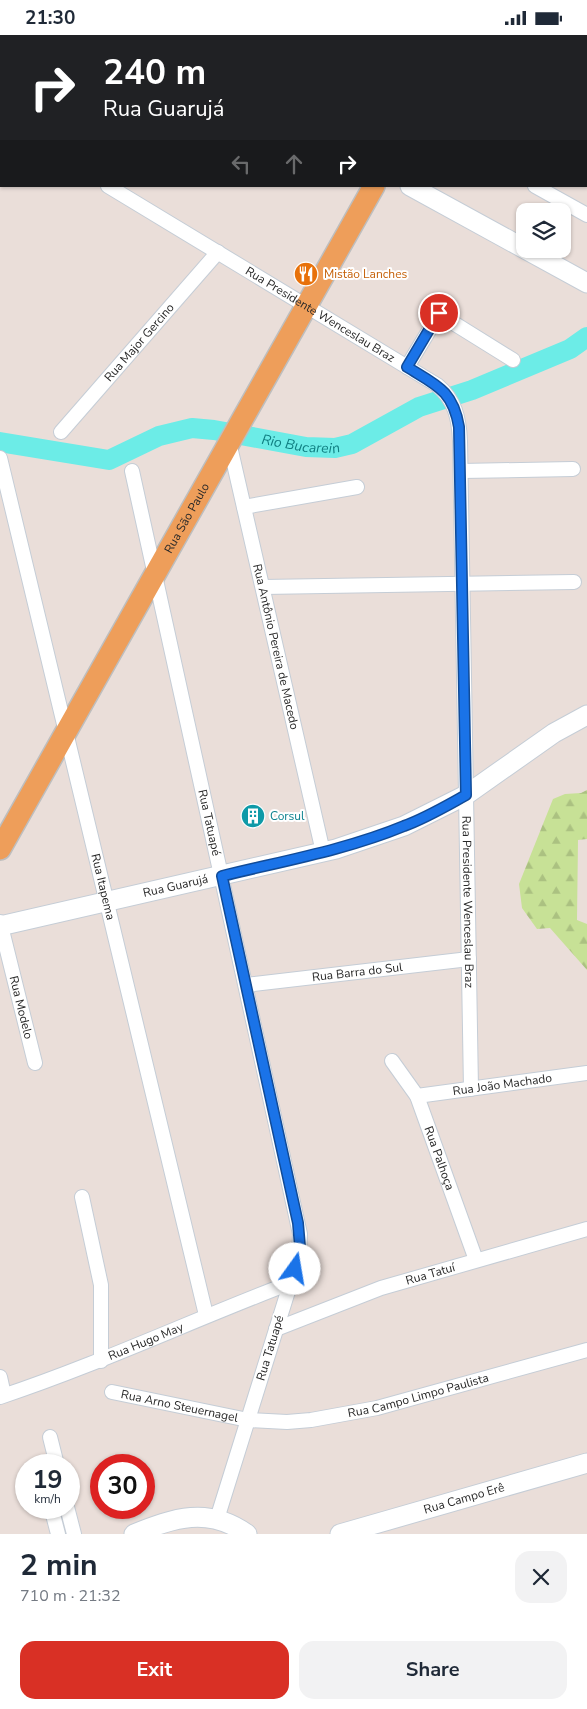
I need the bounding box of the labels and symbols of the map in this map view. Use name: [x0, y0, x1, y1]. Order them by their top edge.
restaurant icon: Mistão Lanches: [293, 261, 319, 287]
street label: Rua Presidente Wenceslau Braz: [242, 263, 398, 366]
place label: Mistão Lanches: [324, 266, 408, 282]
pin: [418, 292, 460, 334]
street label: Rua Major Gercino: [101, 300, 178, 385]
water label: Rio Bucarein: [260, 429, 342, 458]
street label: Rua São Paulo: [160, 480, 213, 556]
street label: Rua Antônio Pereira de Macedo: [249, 562, 303, 731]
street label: Rua Tatuapé: [194, 788, 224, 857]
building icon: Corsul: [240, 803, 266, 829]
place label: Corsul: [270, 808, 305, 824]
street label: Rua Presidente Wenceslau Braz: [458, 816, 477, 988]
street label: Rua Itapema: [87, 852, 119, 922]
street label: Rua Guarujá: [141, 871, 210, 901]
street label: Rua Barra do Sul: [311, 959, 404, 985]
street label: Rua Modelo: [6, 974, 37, 1041]
street label: Rua João Machado: [452, 1070, 553, 1099]
street label: Rua Palhoça: [420, 1124, 458, 1192]
position arrow: [268, 1242, 320, 1294]
street label: Rua Tatuí: [404, 1259, 458, 1289]
street label: Rua Tatuapé: [252, 1313, 288, 1383]
street label: Rua Hugo May: [106, 1319, 186, 1364]
street label: Rua Campo Limpo Paulista: [346, 1370, 490, 1421]
street label: Rua Arno Steuernagel: [119, 1386, 240, 1426]
speed limit sign: 30: [90, 1454, 155, 1519]
street label: Rua Campo Erê: [422, 1479, 506, 1518]

